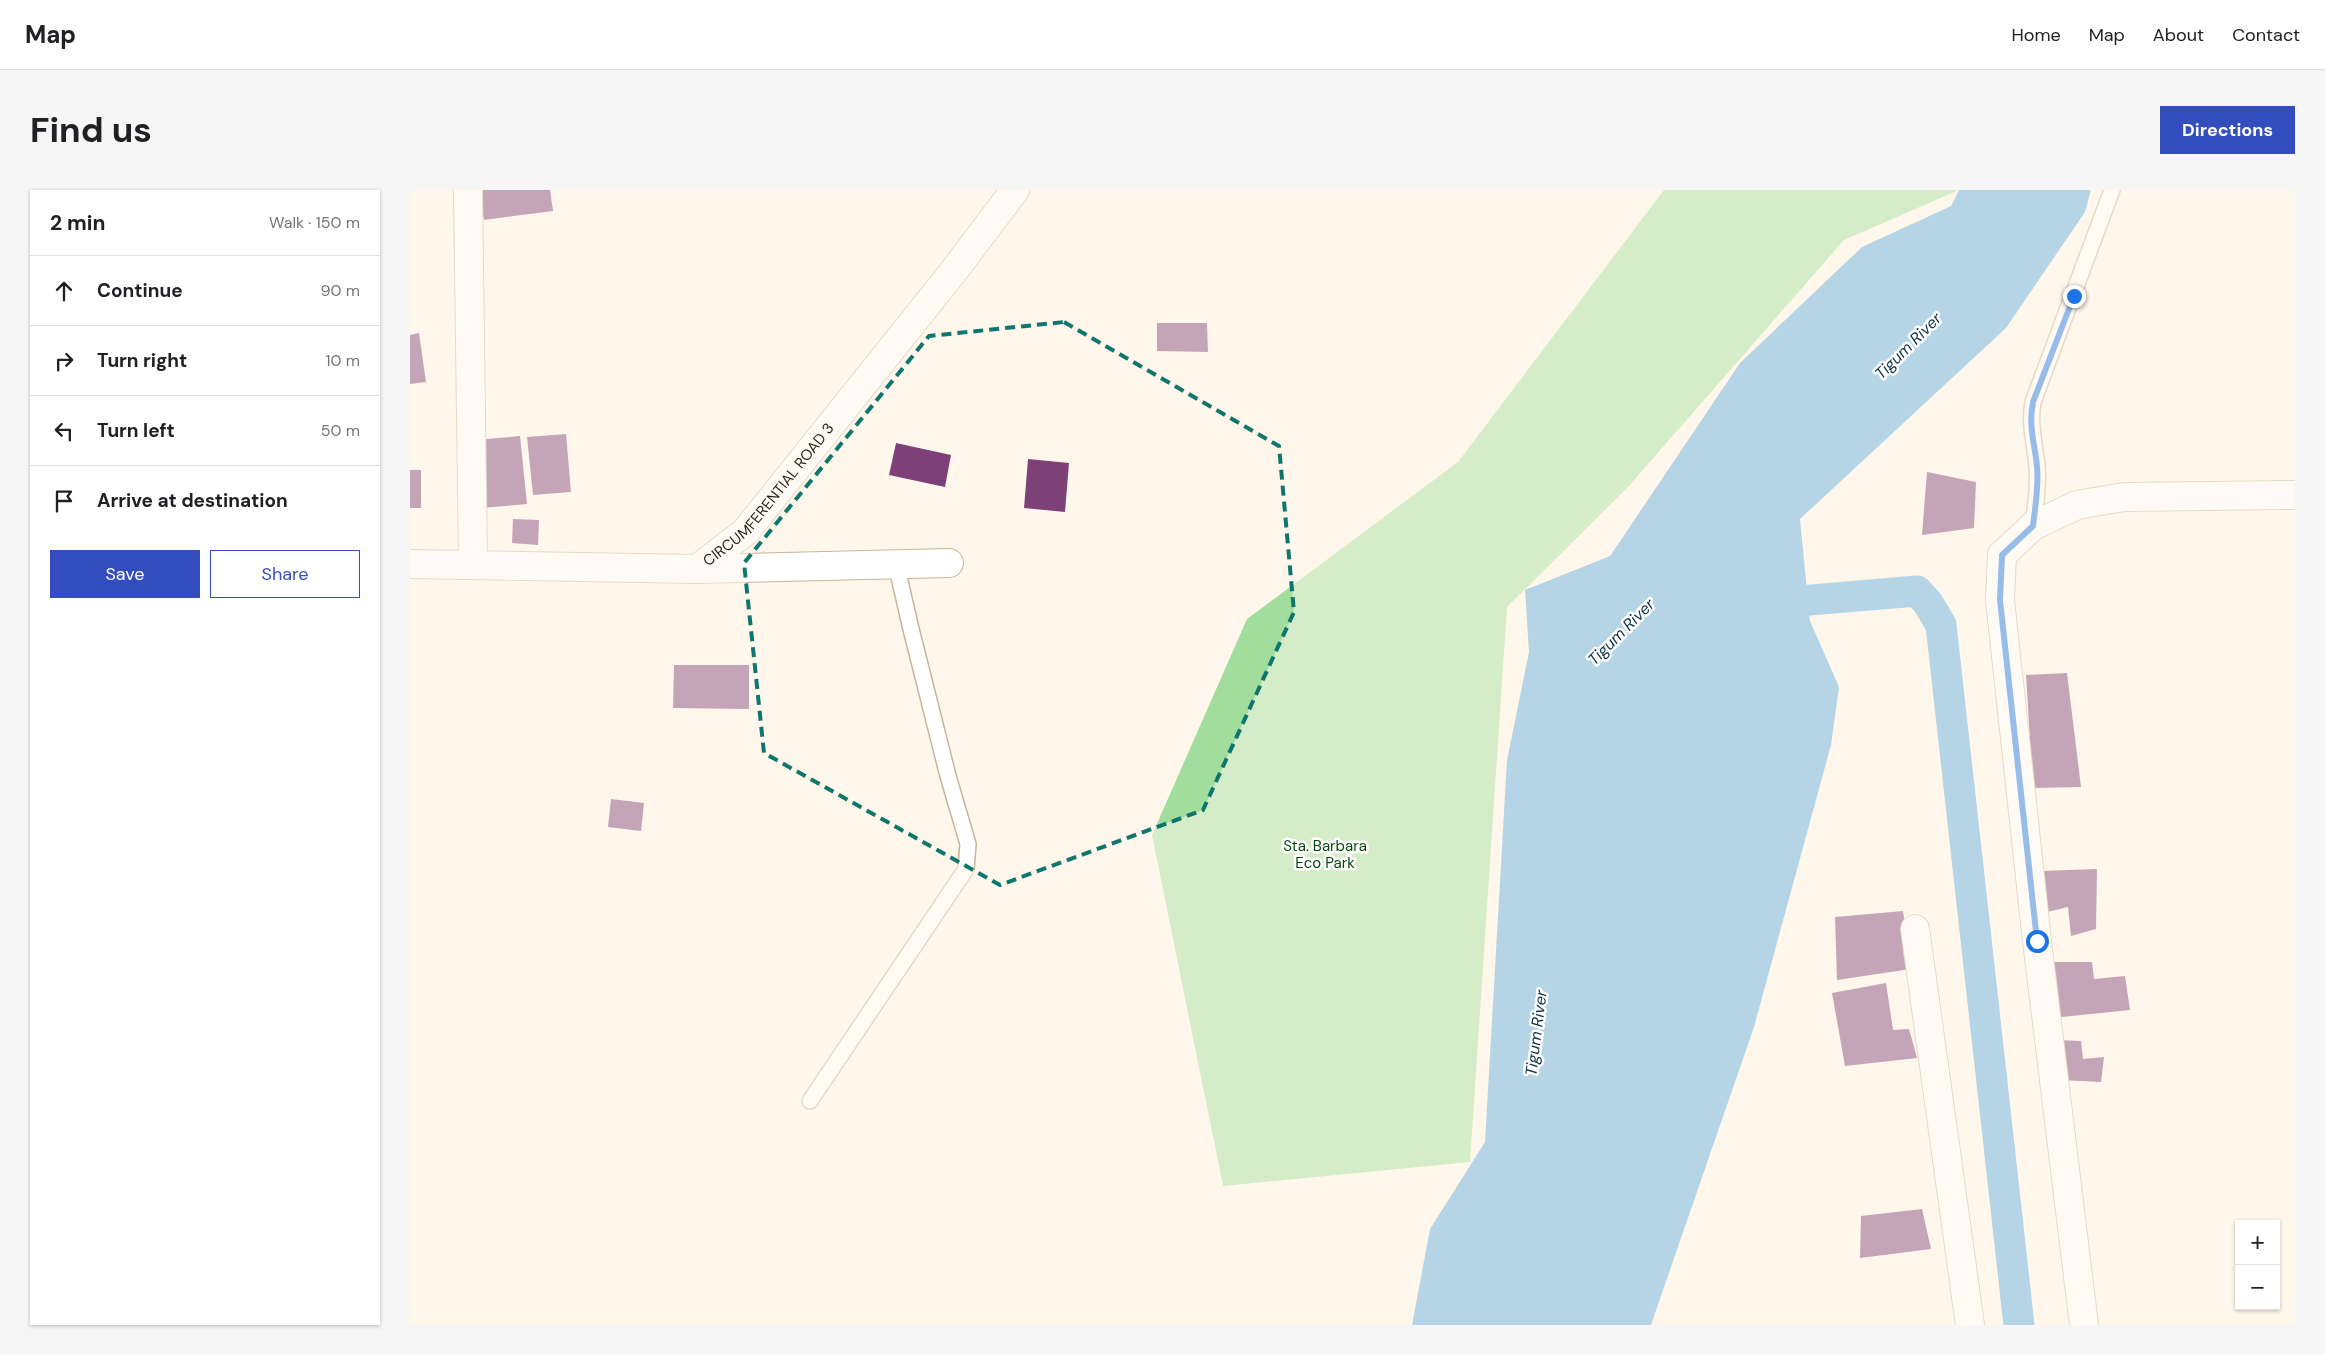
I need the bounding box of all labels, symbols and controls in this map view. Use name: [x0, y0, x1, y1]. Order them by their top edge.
text: Map: [25, 19, 76, 50]
text: Home: [2011, 23, 2061, 47]
text: Map: [2089, 23, 2125, 47]
text: About: [2153, 23, 2204, 47]
text: Contact: [2232, 23, 2300, 47]
button: Directions: [2160, 106, 2295, 154]
text: Find us: [30, 107, 152, 153]
text: 2 min: [50, 209, 106, 237]
text: Walk · 150 m: [269, 212, 360, 233]
icon: ahead: [50, 277, 78, 305]
text: Continue: [97, 278, 183, 303]
text: 90 m: [320, 280, 360, 301]
route end: [2063, 285, 2086, 308]
water label: Tigum River: [1870, 307, 1947, 384]
icon: right: [50, 347, 78, 375]
text: Turn right: [97, 348, 187, 373]
text: 10 m: [326, 350, 360, 371]
icon: left: [50, 417, 78, 445]
text: Turn left: [97, 418, 175, 443]
street label: CIRCUMFERENTIAL ROAD 3: [699, 419, 839, 571]
text: 50 m: [321, 420, 360, 441]
icon: arrive: [50, 487, 78, 515]
text: Arrive at destination: [97, 488, 288, 513]
button: Save: [50, 550, 200, 598]
button: Share: [210, 550, 360, 598]
water label: Tigum River: [1583, 593, 1660, 670]
park label: Sta. Barbara Eco Park: [1283, 836, 1367, 873]
route start: [2026, 930, 2049, 953]
water label: Tigum River: [1520, 988, 1552, 1077]
map controls: [2235, 1220, 2280, 1310]
button: +: [2235, 1220, 2280, 1265]
button: −: [2235, 1265, 2280, 1310]

